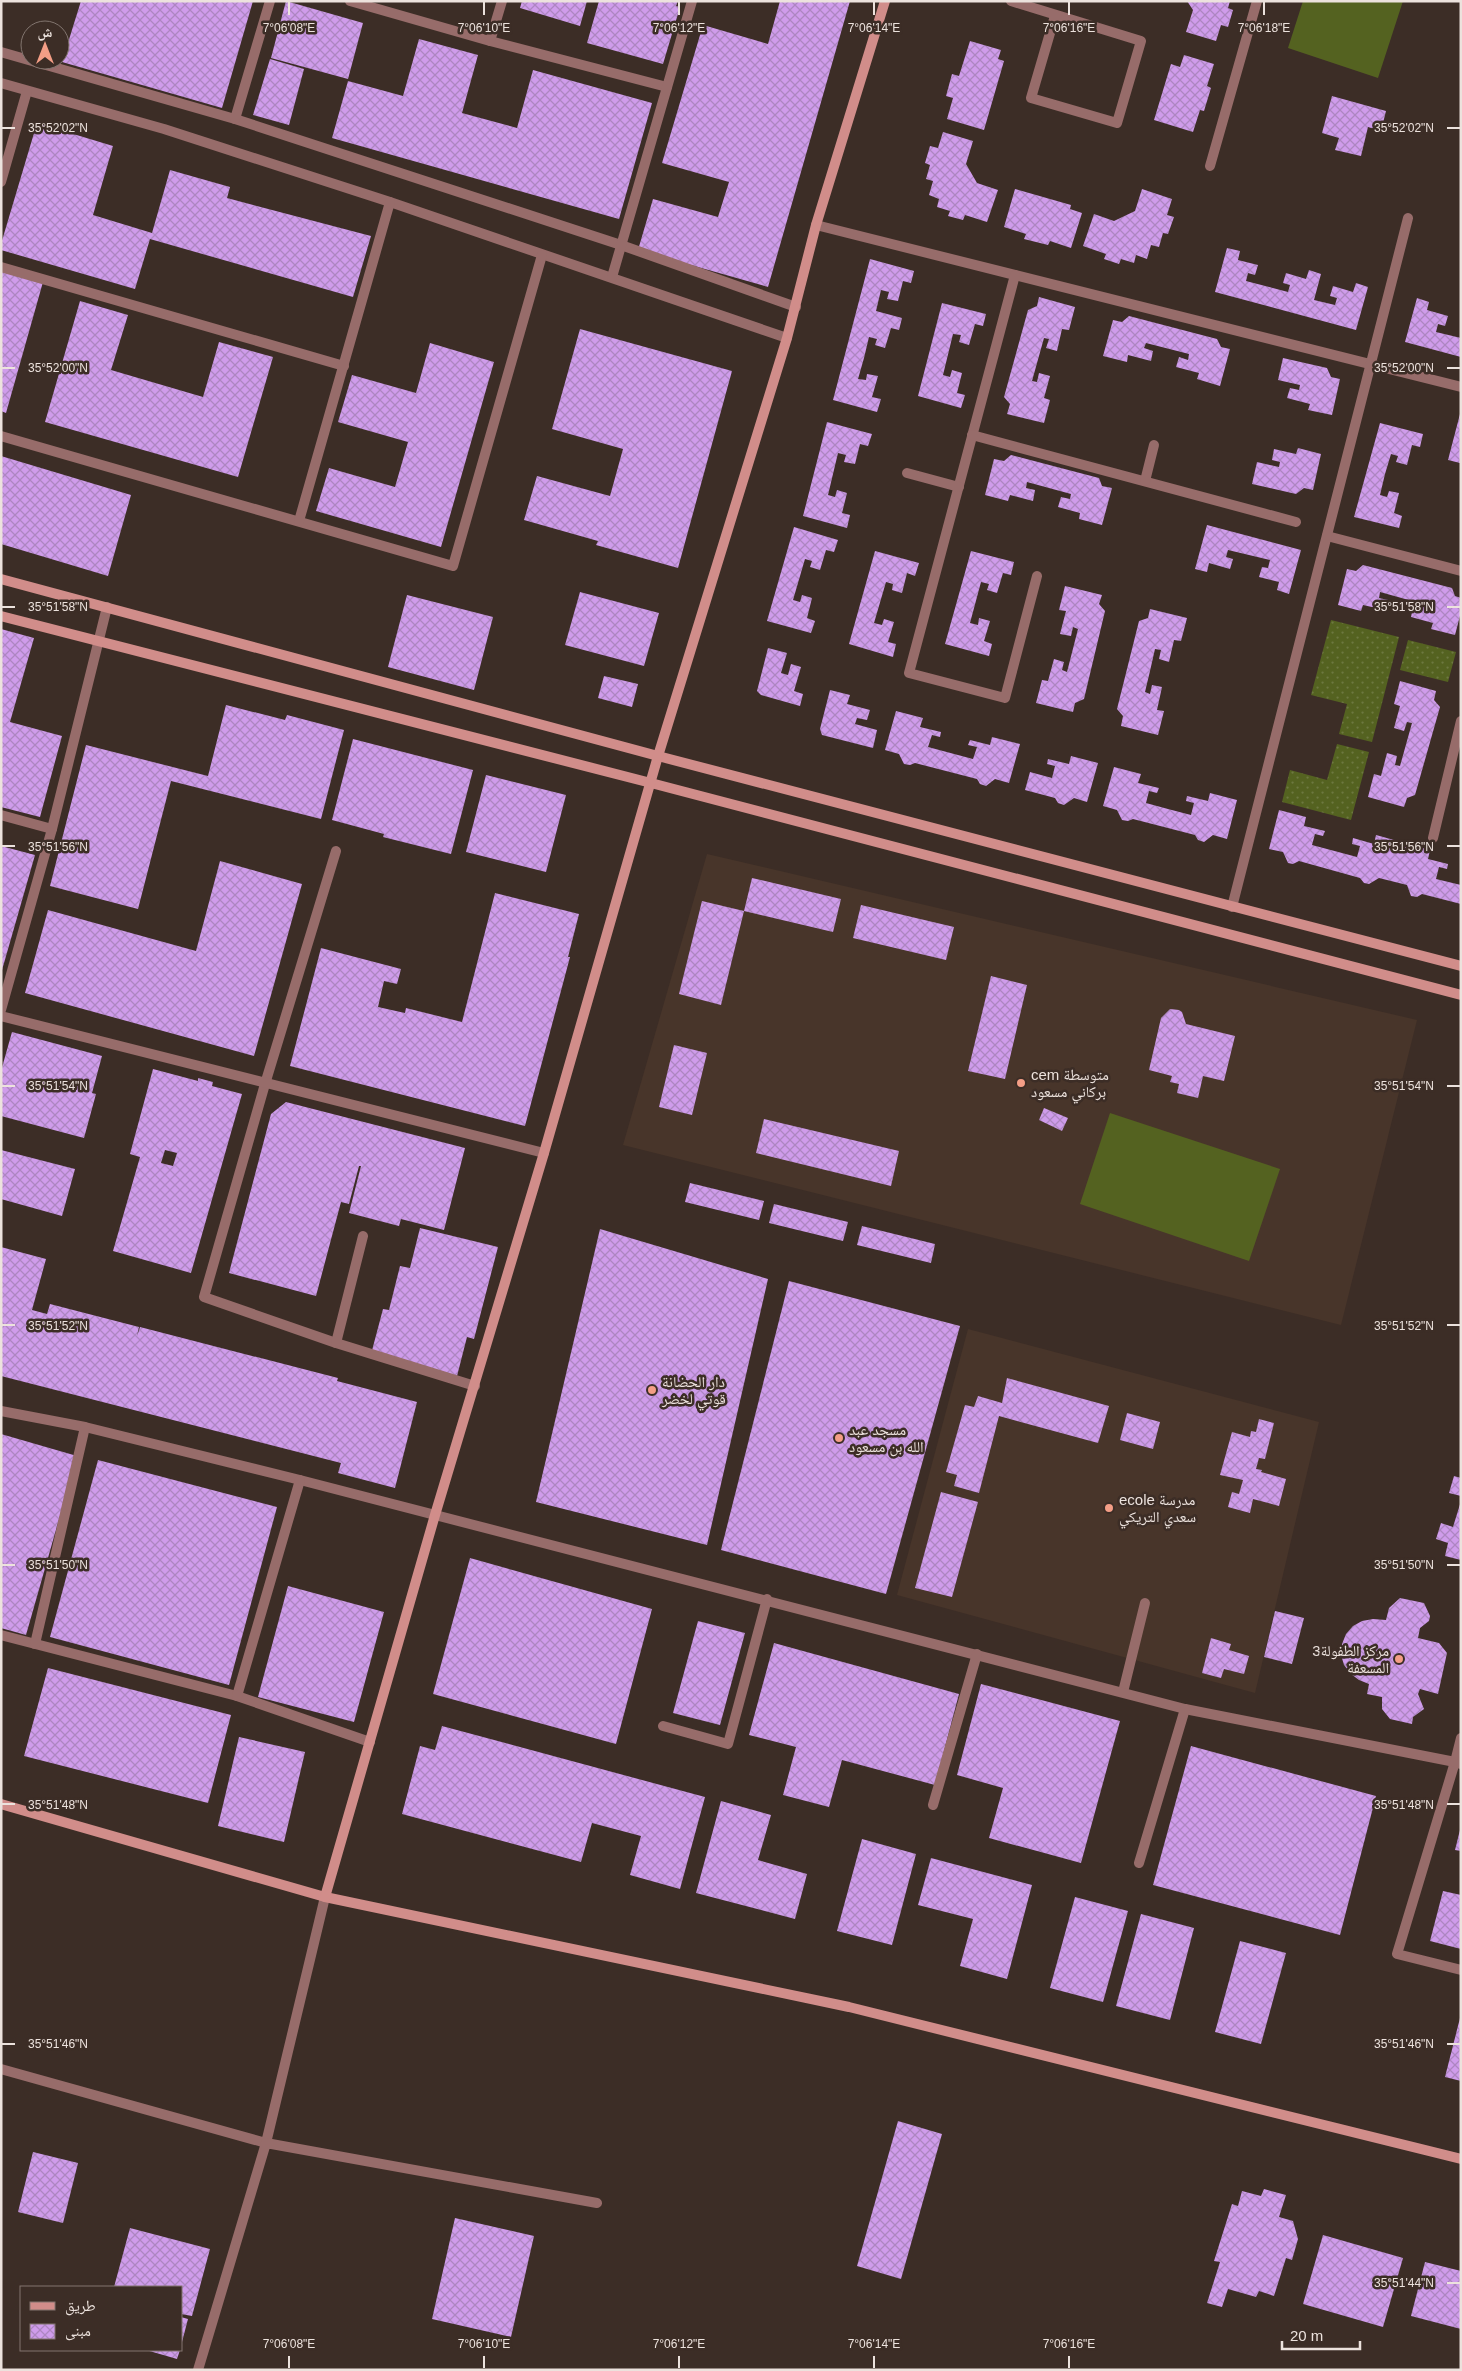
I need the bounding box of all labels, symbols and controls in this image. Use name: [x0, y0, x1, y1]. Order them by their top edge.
north arrow: [20, 20, 70, 70]
text: 7°06'08"E: [263, 21, 315, 35]
text: 7°06'10"E: [458, 21, 510, 35]
text: 7°06'12"E: [653, 21, 705, 35]
text: 7°06'14"E: [848, 21, 900, 35]
text: 7°06'16"E: [1043, 21, 1095, 35]
text: 7°06'18"E: [1238, 21, 1290, 35]
text: ش: [38, 24, 53, 41]
text: 35°52'02"N: [28, 121, 88, 135]
text: 35°52'02"N: [1374, 121, 1434, 135]
text: 35°52'00"N: [28, 361, 88, 375]
text: 35°52'00"N: [1374, 361, 1434, 375]
text: 35°51'58"N: [28, 600, 88, 614]
text: 35°51'58"N: [1374, 600, 1434, 614]
text: 35°51'56"N: [28, 840, 88, 854]
text: 35°51'56"N: [1374, 840, 1434, 854]
place label: cem متوسطة بركاني مسعود: [1031, 1066, 1109, 1103]
marker: cem متوسطة بركاني مسعود: [1015, 1077, 1027, 1089]
text: 35°51'54"N: [28, 1079, 88, 1093]
text: 35°51'54"N: [1374, 1079, 1434, 1093]
text: 35°51'52"N: [28, 1319, 88, 1333]
text: 35°51'52"N: [1374, 1319, 1434, 1333]
place label: دار الحضانة قوتي لخضر: [661, 1373, 726, 1410]
marker: دار الحضانة قوتي لخضر: [646, 1384, 658, 1396]
place label: مسجد عبد الله بن مسعود: [849, 1421, 924, 1457]
marker: مسجد عبد الله بن مسعود: [833, 1432, 845, 1444]
place label: ecole مدرسة سعدي التريكي: [1119, 1491, 1196, 1528]
marker: ecole مدرسة سعدي التريكي: [1103, 1502, 1115, 1514]
text: 35°51'50"N: [28, 1558, 88, 1572]
text: 35°51'50"N: [1374, 1558, 1434, 1572]
place label: 3مركز الطفولة المسعفة: [1312, 1642, 1389, 1676]
marker: 3مركز الطفولة المسعفة: [1393, 1653, 1405, 1665]
text: 35°51'48"N: [28, 1798, 88, 1812]
text: 35°51'48"N: [1374, 1798, 1434, 1812]
text: 35°51'46"N: [28, 2037, 88, 2051]
text: 35°51'46"N: [1374, 2037, 1434, 2051]
text: 35°51'44"N: [1374, 2276, 1434, 2290]
legend: [20, 2286, 182, 2351]
text: طريق: [65, 2297, 96, 2316]
scale bar: [1282, 2318, 1360, 2350]
text: مبنى: [65, 2322, 91, 2341]
text: 20 m: [1290, 2327, 1323, 2344]
text: 7°06'08"E: [263, 2337, 315, 2351]
text: 7°06'10"E: [458, 2337, 510, 2351]
text: 7°06'12"E: [653, 2337, 705, 2351]
text: 7°06'14"E: [848, 2337, 900, 2351]
text: 7°06'16"E: [1043, 2337, 1095, 2351]

